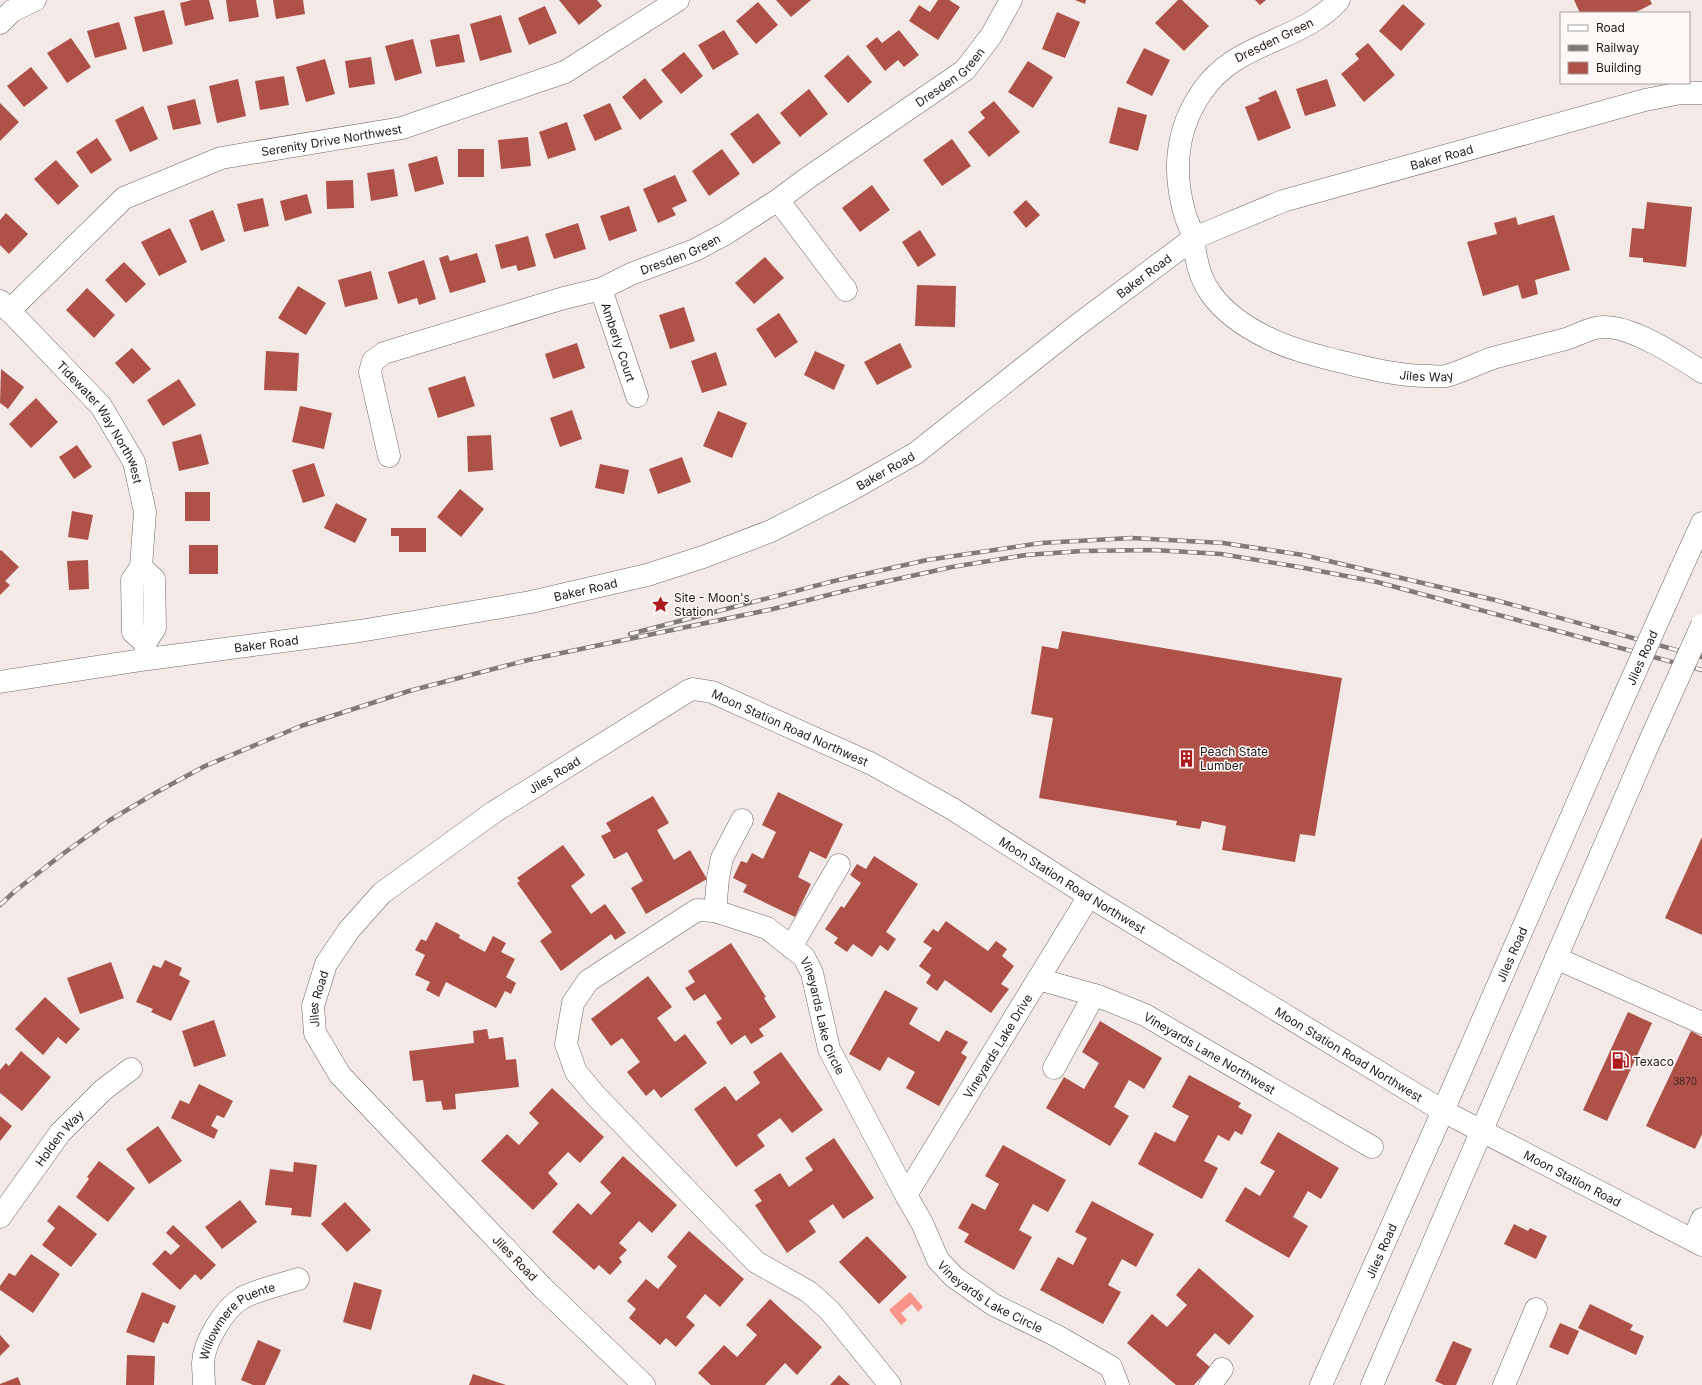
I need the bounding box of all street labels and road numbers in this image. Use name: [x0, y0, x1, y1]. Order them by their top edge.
street label: Dresden Green: [1232, 15, 1316, 65]
street label: Dresden Green: [912, 44, 987, 109]
street label: Serenity Drive Northwest: [260, 121, 403, 159]
street label: Baker Road: [1408, 141, 1475, 173]
street label: Dresden Green: [638, 230, 723, 277]
street label: Baker Road: [1113, 250, 1174, 301]
street label: Amberly Court: [599, 300, 639, 384]
street label: Tidewater Way Northwest: [54, 357, 146, 485]
street label: Jiles Way: [1399, 367, 1455, 384]
street label: Baker Road: [853, 448, 917, 493]
street label: Baker Road: [552, 575, 619, 604]
street label: Jiles Road: [1623, 628, 1660, 687]
street label: Baker Road: [233, 632, 299, 655]
street label: Moon Station Road Northwest: [710, 685, 871, 769]
street label: Jiles Road: [525, 753, 583, 796]
street label: Moon Station Road Northwest: [997, 833, 1149, 936]
street label: Jiles Road: [1493, 924, 1530, 984]
street label: Vineyards Lake Circle: [798, 954, 849, 1077]
street label: Jiles Road: [305, 968, 331, 1028]
street label: Vineyards Lake Drive: [960, 991, 1035, 1101]
street label: Moon Station Road Northwest: [1272, 1003, 1426, 1104]
street label: Vineyards Lane Northwest: [1141, 1009, 1278, 1097]
street label: Holden Way: [32, 1106, 87, 1169]
street label: Moon Station Road: [1521, 1147, 1624, 1209]
street label: Jiles Road: [1362, 1221, 1400, 1280]
street label: Jiles Road: [489, 1232, 541, 1284]
street label: Vineyards Lake Circle: [935, 1257, 1046, 1335]
street label: Willowmere Puente: [196, 1279, 277, 1361]

